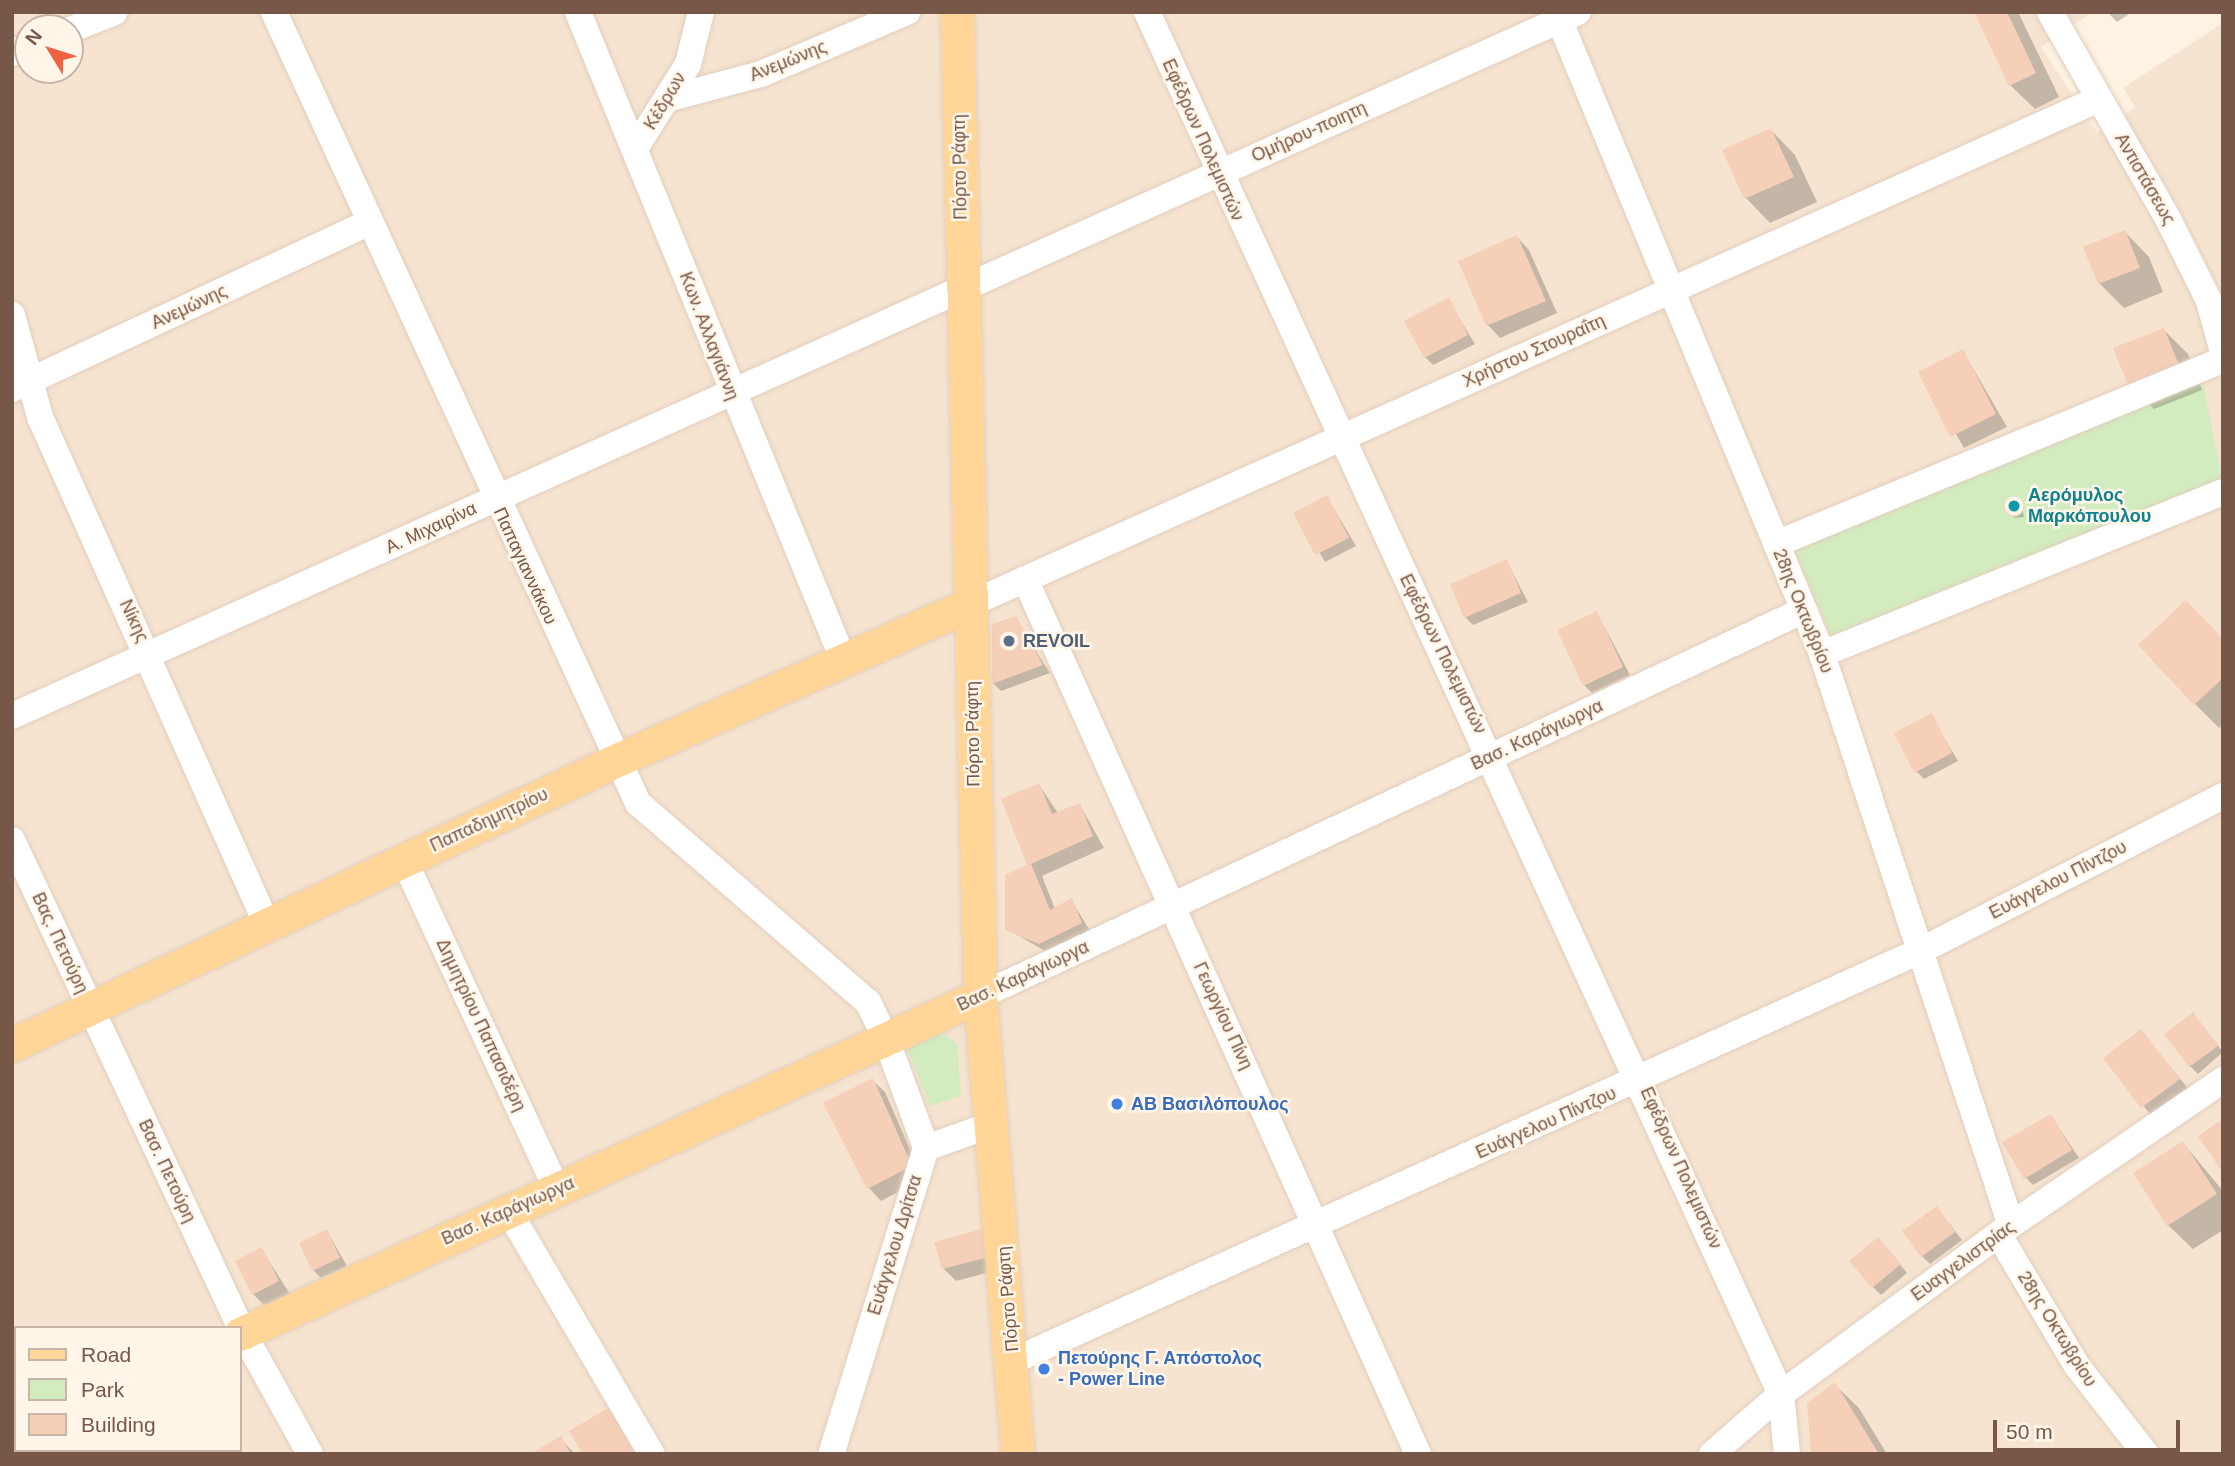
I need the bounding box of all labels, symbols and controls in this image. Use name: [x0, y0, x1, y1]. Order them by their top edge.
north arrow: [14, 14, 84, 84]
text: N: [21, 25, 46, 49]
street label: Ανεμώνης: [746, 36, 830, 86]
street label: Εφέδρων Πολεμιστών: [1158, 56, 1248, 224]
street label: Κέδρων: [639, 68, 691, 134]
street label: Ομήρου-ποιητη: [1248, 97, 1370, 167]
street label: Πόρτο Ράφτη: [948, 114, 972, 220]
street label: Αντιστάσεως: [2110, 129, 2180, 229]
street label: Κων. Αλλαγιάννη: [674, 268, 744, 404]
street label: Ανεμώνης: [148, 280, 230, 334]
street label: Χρήστου Στουραΐτη: [1459, 310, 1609, 392]
place label: Αερόμυλος Μαρκόπουλου: [2028, 485, 2151, 528]
street label: Α. Μιχαιρίνα: [382, 498, 480, 558]
marker: Αερόμυλος Μαρκόπουλου: [2006, 498, 2022, 514]
street label: Παπαγιαννάκου: [488, 504, 562, 628]
street label: 28ης Οκτωβρίου: [1768, 546, 1838, 676]
street label: Εφέδρων Πολεμιστών: [1395, 571, 1491, 737]
street label: Νίκης: [115, 596, 153, 646]
place label: REVOIL: [1023, 630, 1090, 652]
marker: REVOIL: [1001, 633, 1017, 649]
street label: Πόρτο Ράφτη: [961, 681, 985, 787]
street label: Βασ. Καράγιωργα: [1468, 695, 1606, 775]
street label: Παπαδημητρίου: [427, 783, 551, 857]
street label: Ευάγγελου Πίντζου: [1986, 836, 2130, 924]
street label: Βας. Πετούρη: [27, 889, 93, 997]
street label: Δημητρίου Παπασιδέρη: [431, 935, 531, 1115]
street label: Βασ. Καράγιωργα: [954, 936, 1092, 1016]
street label: Γεωργίου Πίνη: [1189, 959, 1257, 1073]
street label: Ευάγγελου Πίντζου: [1472, 1082, 1620, 1164]
street label: Εφέδρων Πολεμιστών: [1636, 1084, 1726, 1252]
place label: ΑΒ Βασιλόπουλος: [1131, 1093, 1289, 1115]
marker: ΑΒ Βασιλόπουλος: [1109, 1096, 1125, 1112]
street label: Βασ. Πετούρη: [134, 1116, 200, 1226]
street label: Βασ. Καράγιωργα: [438, 1172, 578, 1250]
street label: Ευάγγελου Δρίτσα: [863, 1172, 927, 1318]
street label: Ευαγγελιστρίας: [1907, 1216, 2019, 1306]
street label: Πόρτο Ράφτη: [993, 1245, 1023, 1353]
street label: 28ης Οκτωβρίου: [2013, 1267, 2101, 1391]
legend: [14, 1326, 242, 1452]
text: Road: [81, 1343, 131, 1366]
place label: Πετούρης Γ. Απόστολος - Power Line: [1058, 1348, 1263, 1390]
marker: Πετούρης Γ. Απόστολος - Power Line: [1036, 1361, 1052, 1377]
text: Park: [81, 1378, 124, 1401]
scale bar: [1997, 1406, 2184, 1450]
text: Building: [81, 1413, 156, 1436]
text: 50 m: [2006, 1420, 2053, 1443]

